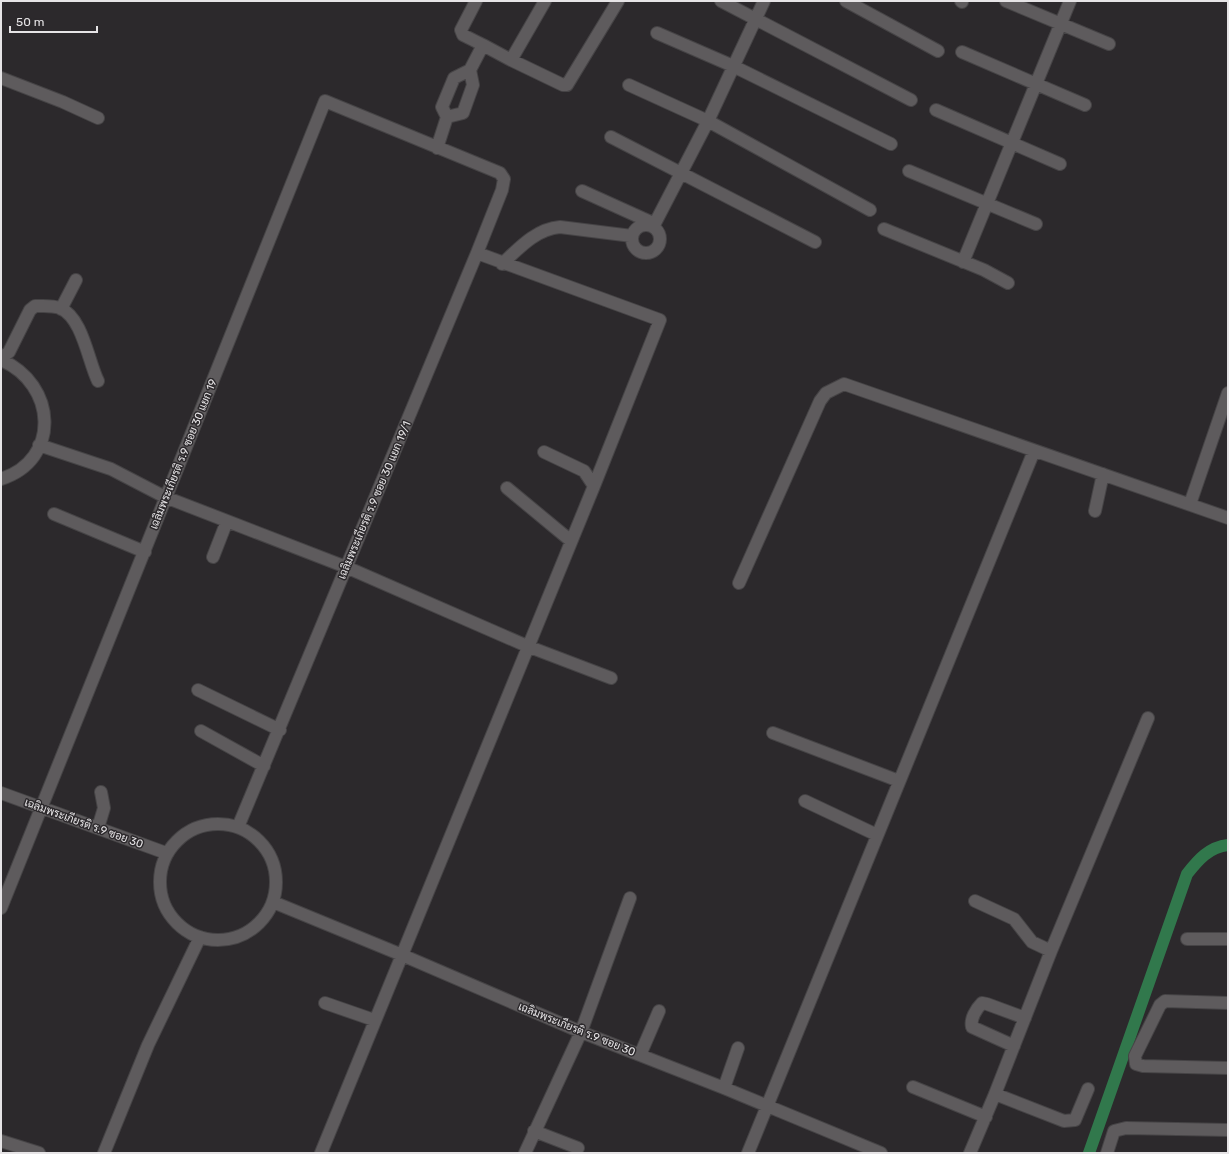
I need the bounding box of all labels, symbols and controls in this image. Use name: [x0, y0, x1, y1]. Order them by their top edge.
scale bar: [10, 8, 97, 34]
text: 50 m: [16, 15, 44, 29]
street label: เฉลิมพระเกียรติ ร.9 ซอย 30 แยก 19: [145, 376, 220, 531]
street label: เฉลิมพระเกียรติ ร.9 ซอย 30 แยก 19/1: [333, 418, 414, 581]
street label: เฉลิมพระเกียรติ ร.9 ซอย 30: [23, 794, 146, 851]
street label: เฉลิมพระเกียรติ ร.9 ซอย 30: [516, 998, 638, 1059]

